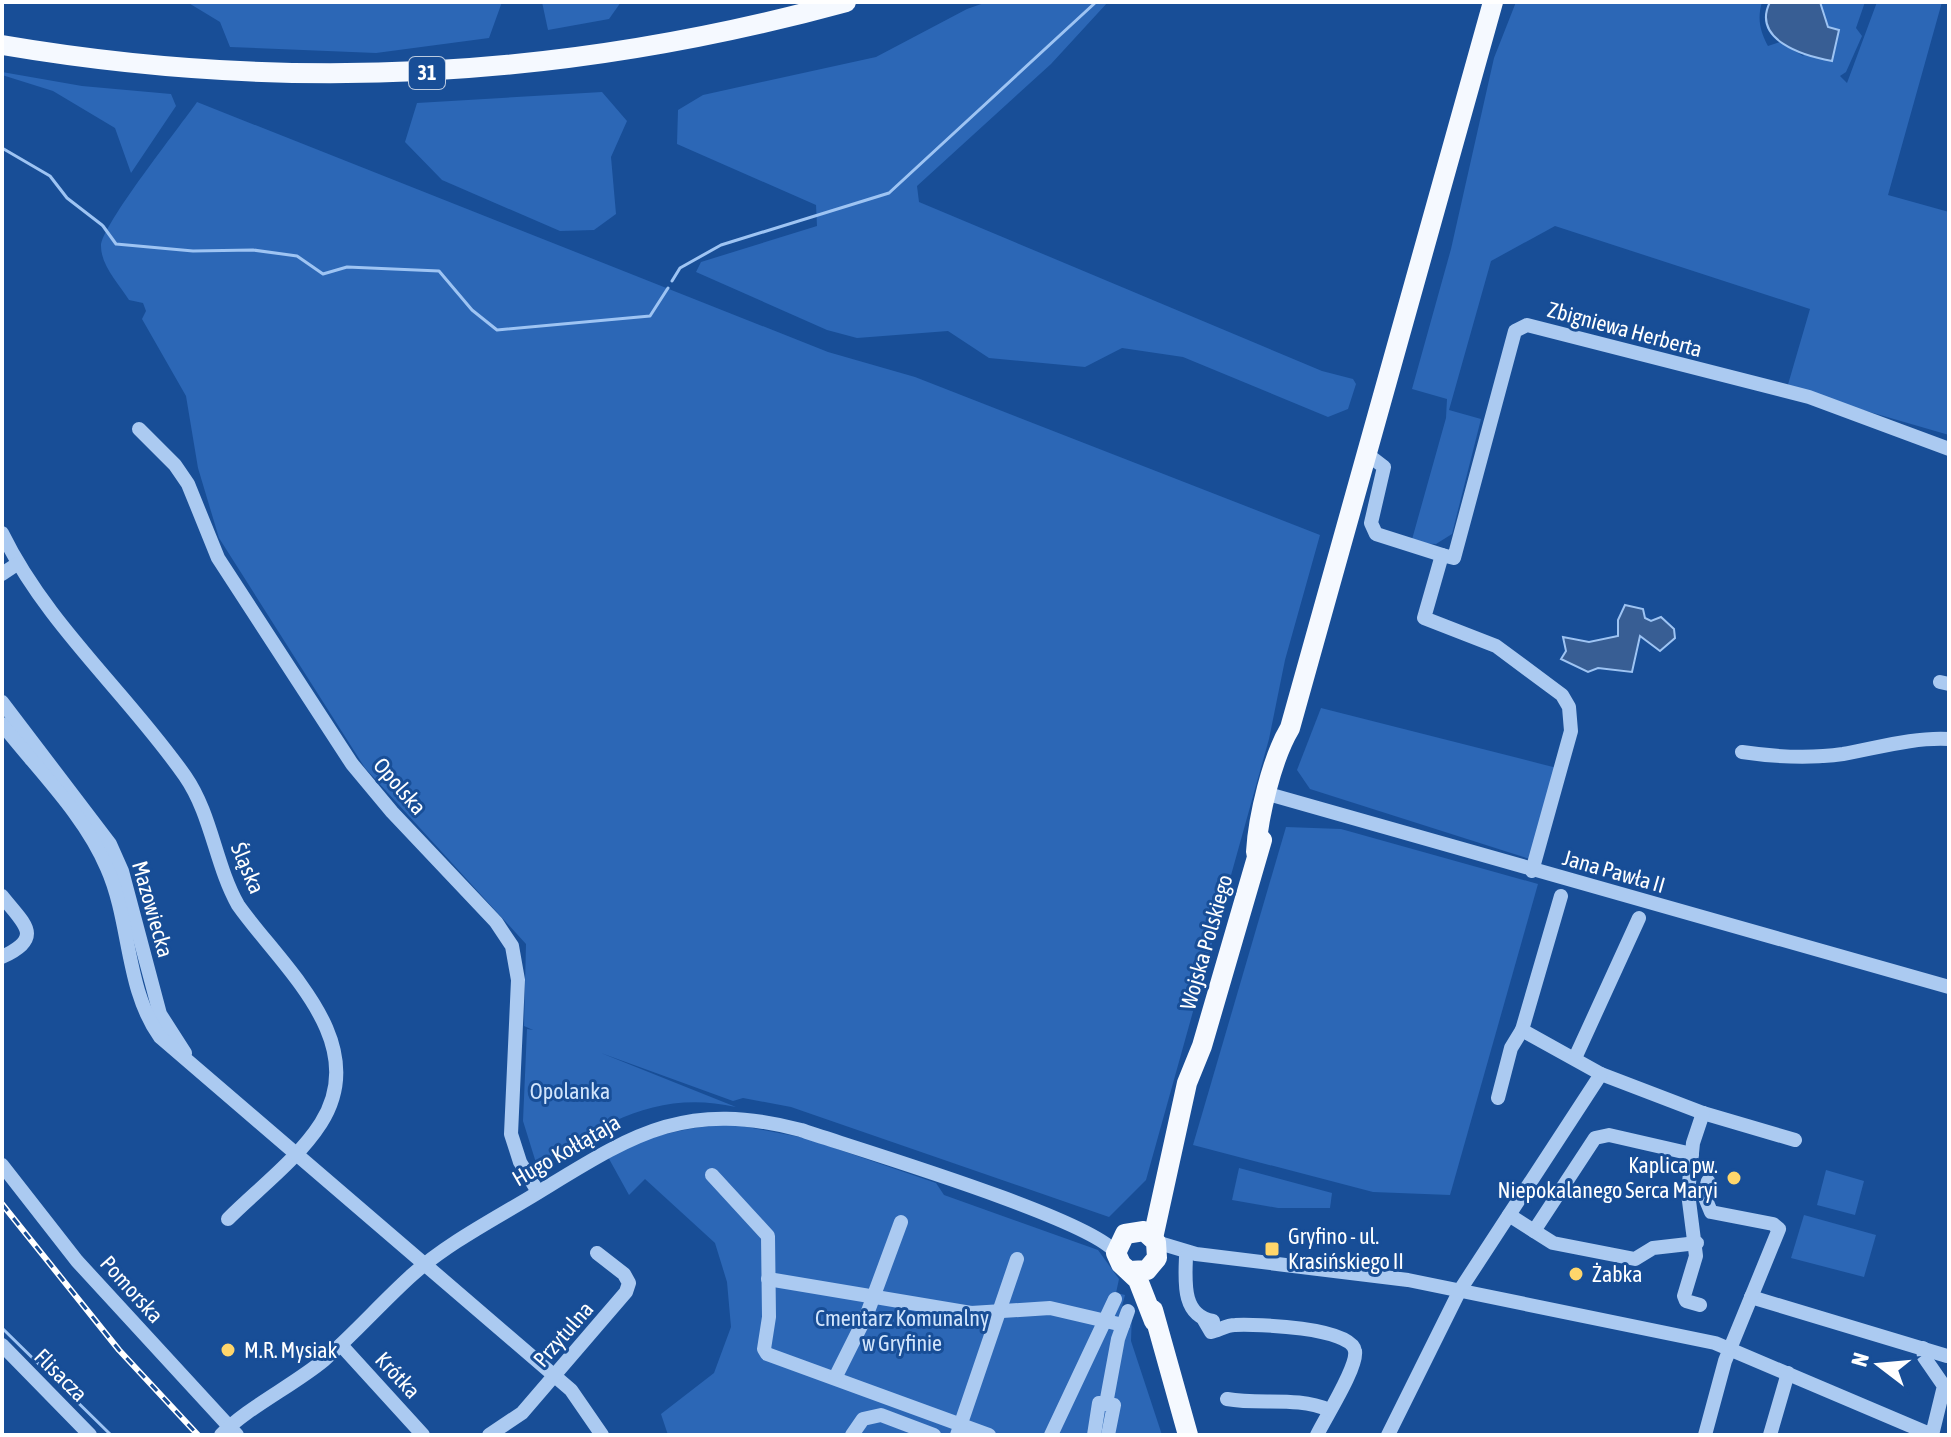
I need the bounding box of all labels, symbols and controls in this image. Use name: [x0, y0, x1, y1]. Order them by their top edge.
road number: 31: [409, 57, 445, 89]
street label: Zbigniewa Herberta: [1545, 296, 1705, 362]
street label: Opolska: [368, 752, 432, 820]
street label: Śląska: [226, 839, 270, 897]
street label: Jana Pawła II: [1560, 844, 1668, 898]
street label: Mazowiecka: [127, 858, 179, 960]
street label: Wojska Polskiego: [1174, 871, 1238, 1013]
park label: Opolanka: [530, 1078, 610, 1104]
street label: Hugo Kołłątaja: [507, 1109, 625, 1191]
place label: Kaplica pw. Niepokalanego Serca Maryi: [1498, 1152, 1718, 1203]
marker: Kaplica pw. Niepokalanego Serca Maryi: [1725, 1169, 1743, 1187]
place label: Gryfino - ul. Krasińskiego II: [1288, 1223, 1404, 1274]
marker: Gryfino - ul. Krasińskiego II: [1263, 1240, 1281, 1258]
street label: Pomorska: [95, 1250, 169, 1328]
place label: Żabka: [1592, 1261, 1642, 1287]
marker: Żabka: [1567, 1265, 1585, 1283]
street label: Przytulna: [528, 1296, 598, 1372]
park label: Cmentarz Komunalny w Gryfinie: [815, 1305, 989, 1356]
north arrow: [1839, 1325, 1919, 1405]
place label: M.R. Mysiak: [244, 1337, 337, 1363]
marker: M.R. Mysiak: [219, 1341, 237, 1359]
street label: Flisacza: [29, 1343, 93, 1407]
street label: Krótka: [370, 1346, 426, 1404]
text: N: [1845, 1350, 1874, 1369]

